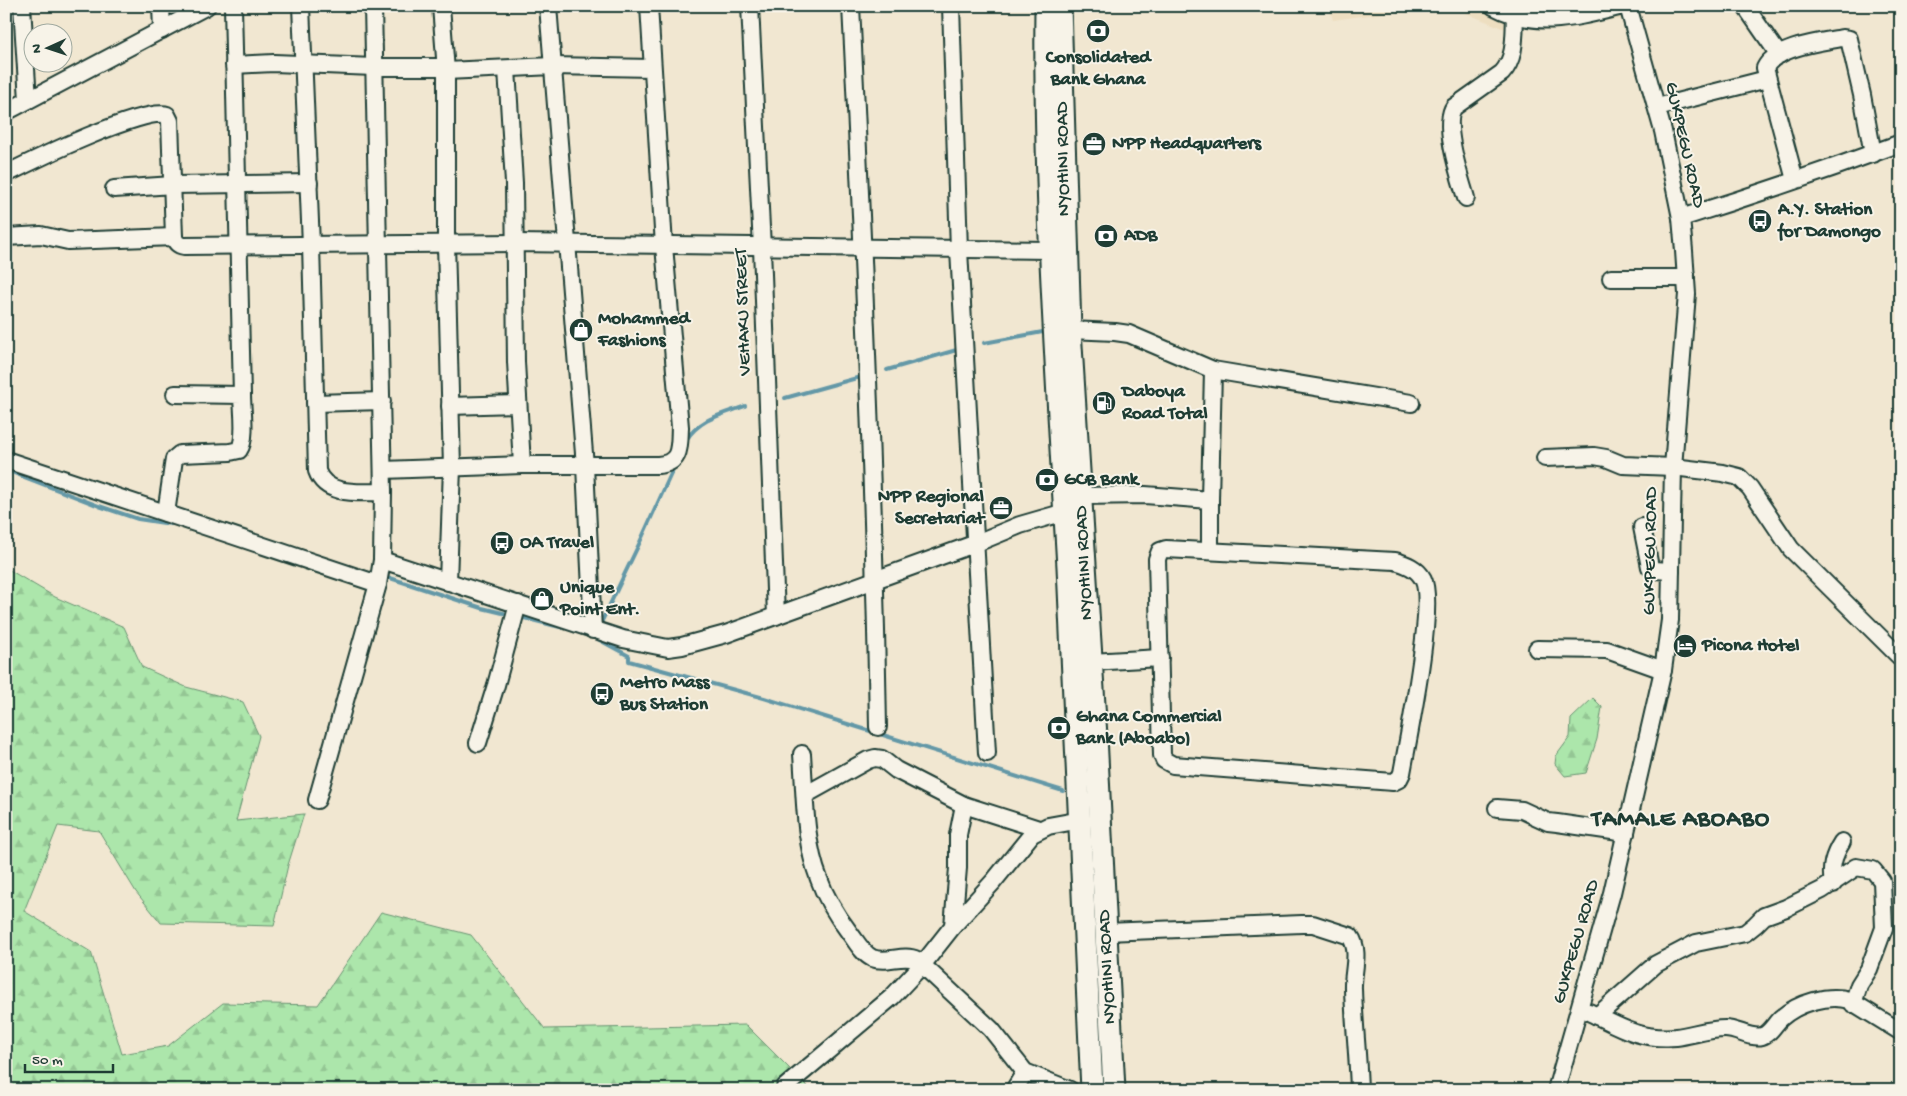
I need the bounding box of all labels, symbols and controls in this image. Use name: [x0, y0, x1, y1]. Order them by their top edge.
bank icon: Consolidated Bank Ghana: [1085, 18, 1111, 44]
north arrow: [22, 22, 72, 72]
text: N: [29, 44, 46, 54]
place label: Consolidated Bank Ghana: [1045, 47, 1152, 92]
street label: GUKPEGU ROAD: [1658, 80, 1710, 211]
street label: NYOHINI ROAD: [1051, 101, 1076, 216]
office icon: NPP Headquarters: [1081, 131, 1107, 157]
place label: NPP Headquarters: [1112, 133, 1262, 156]
place label: A.Y. Station for Damongo: [1777, 199, 1881, 244]
bus stop icon: A.Y. Station for Damongo: [1747, 208, 1773, 234]
bank icon: ADB: [1093, 223, 1119, 249]
place label: ADB: [1123, 225, 1159, 248]
street label: VEHAKU STREET: [730, 247, 758, 377]
place label: Mohammed Fashions: [597, 308, 692, 353]
shop icon: Mohammed Fashions: [568, 317, 594, 343]
place label: Daboya Road Total: [1120, 381, 1208, 426]
fuel station icon: Daboya Road Total: [1091, 390, 1117, 416]
bank icon: GCB Bank: [1034, 467, 1060, 493]
place label: GCB Bank: [1064, 469, 1141, 492]
place label: NPP Regional Secretariat: [878, 486, 986, 531]
street label: GUKPEGU ROAD: [1638, 486, 1664, 615]
office icon: NPP Regional Secretariat: [988, 495, 1014, 521]
street label: NYOHINI ROAD: [1070, 505, 1099, 621]
bus stop icon: OA Travel: [489, 530, 515, 556]
place label: OA Travel: [520, 532, 594, 555]
place label: Unique Point Ent.: [559, 577, 640, 622]
shop icon: Unique Point Ent.: [529, 586, 555, 612]
hotel icon: Picona Hotel: [1672, 633, 1698, 659]
place label: Picona Hotel: [1701, 635, 1799, 658]
place label: Metro Mass Bus Station: [619, 672, 711, 717]
bus stop icon: Metro Mass Bus Station: [589, 681, 615, 707]
place label: Ghana Commercial Bank (Aboabo): [1075, 706, 1222, 751]
bank icon: Ghana Commercial Bank (Aboabo): [1046, 715, 1072, 741]
district label: TAMALE ABOABO: [1590, 806, 1770, 835]
street label: GUKPEGU ROAD: [1548, 877, 1606, 1007]
street label: NYOHINI ROAD: [1093, 909, 1122, 1025]
scale bar: [25, 1041, 112, 1073]
text: 50 m: [32, 1052, 63, 1070]

